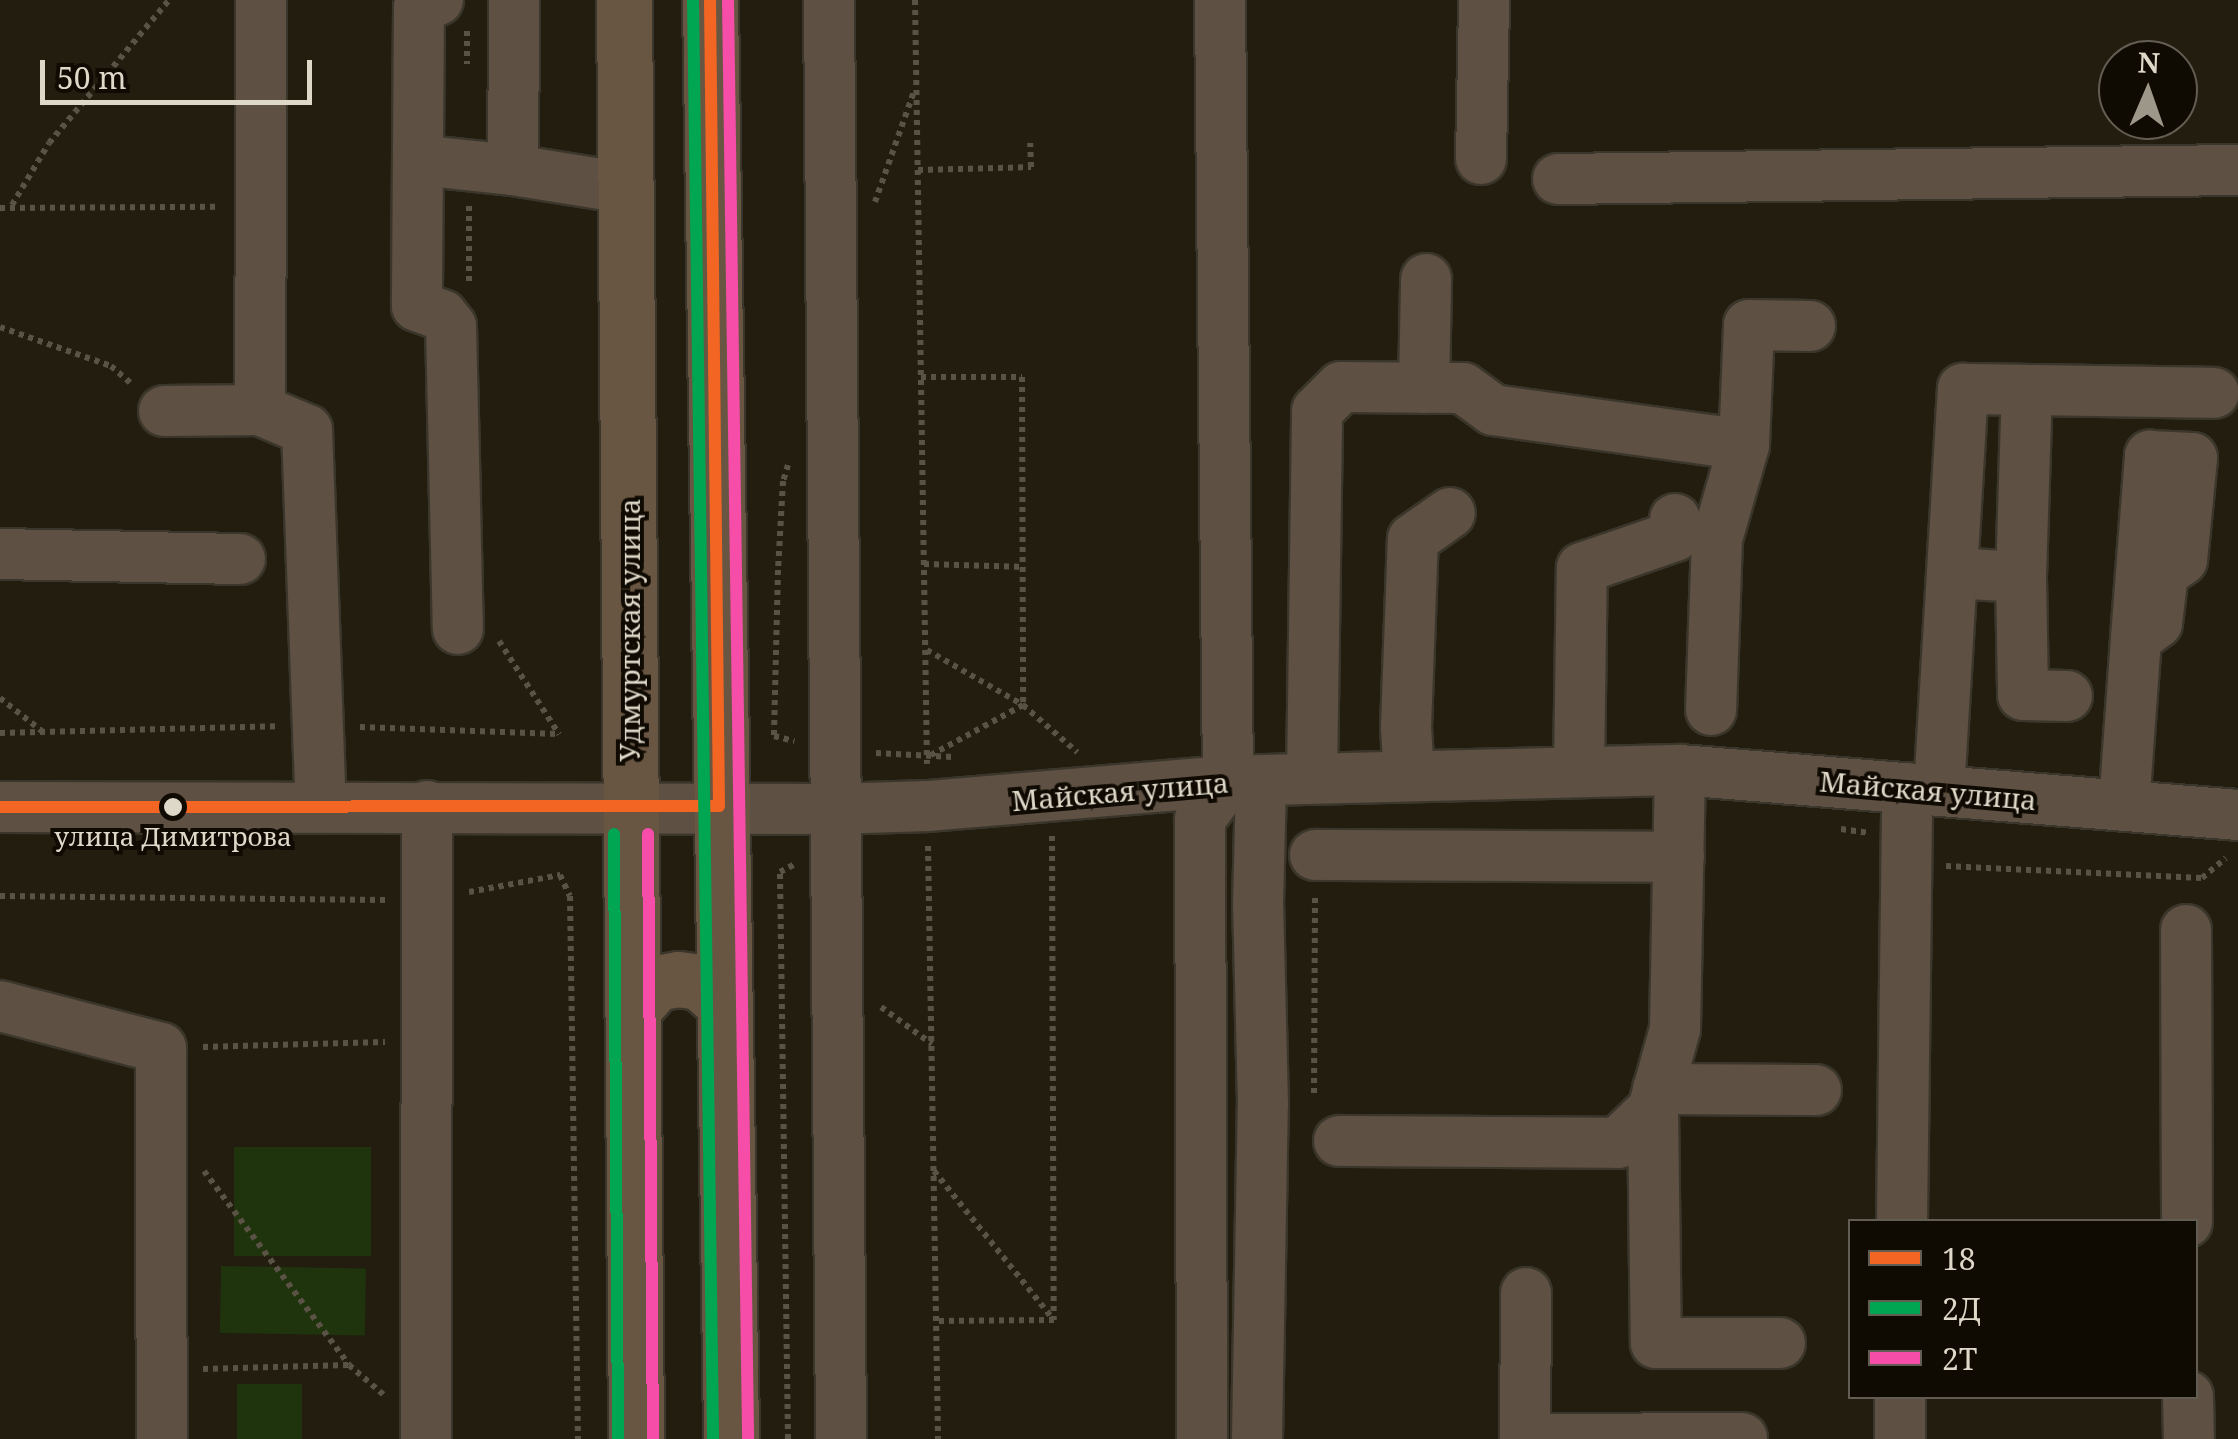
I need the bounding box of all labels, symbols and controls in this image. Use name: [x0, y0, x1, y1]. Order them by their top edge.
scale bar: [45, 40, 318, 102]
north arrow: [2098, 40, 2198, 140]
text: N: [2137, 43, 2161, 81]
text: 50 m: [57, 57, 127, 98]
street label: Удмуртская улица: [612, 498, 646, 762]
street label: Майская улица: [1818, 764, 2038, 816]
street label: Майская улица: [1010, 765, 1230, 817]
marker: улица Димитрова: [163, 797, 183, 817]
place label: улица Димитрова: [54, 821, 292, 853]
legend: [1848, 1219, 2198, 1399]
text: 18: [1942, 1238, 1976, 1279]
text: 2Д: [1942, 1288, 1981, 1329]
text: 2Т: [1942, 1338, 1977, 1379]

